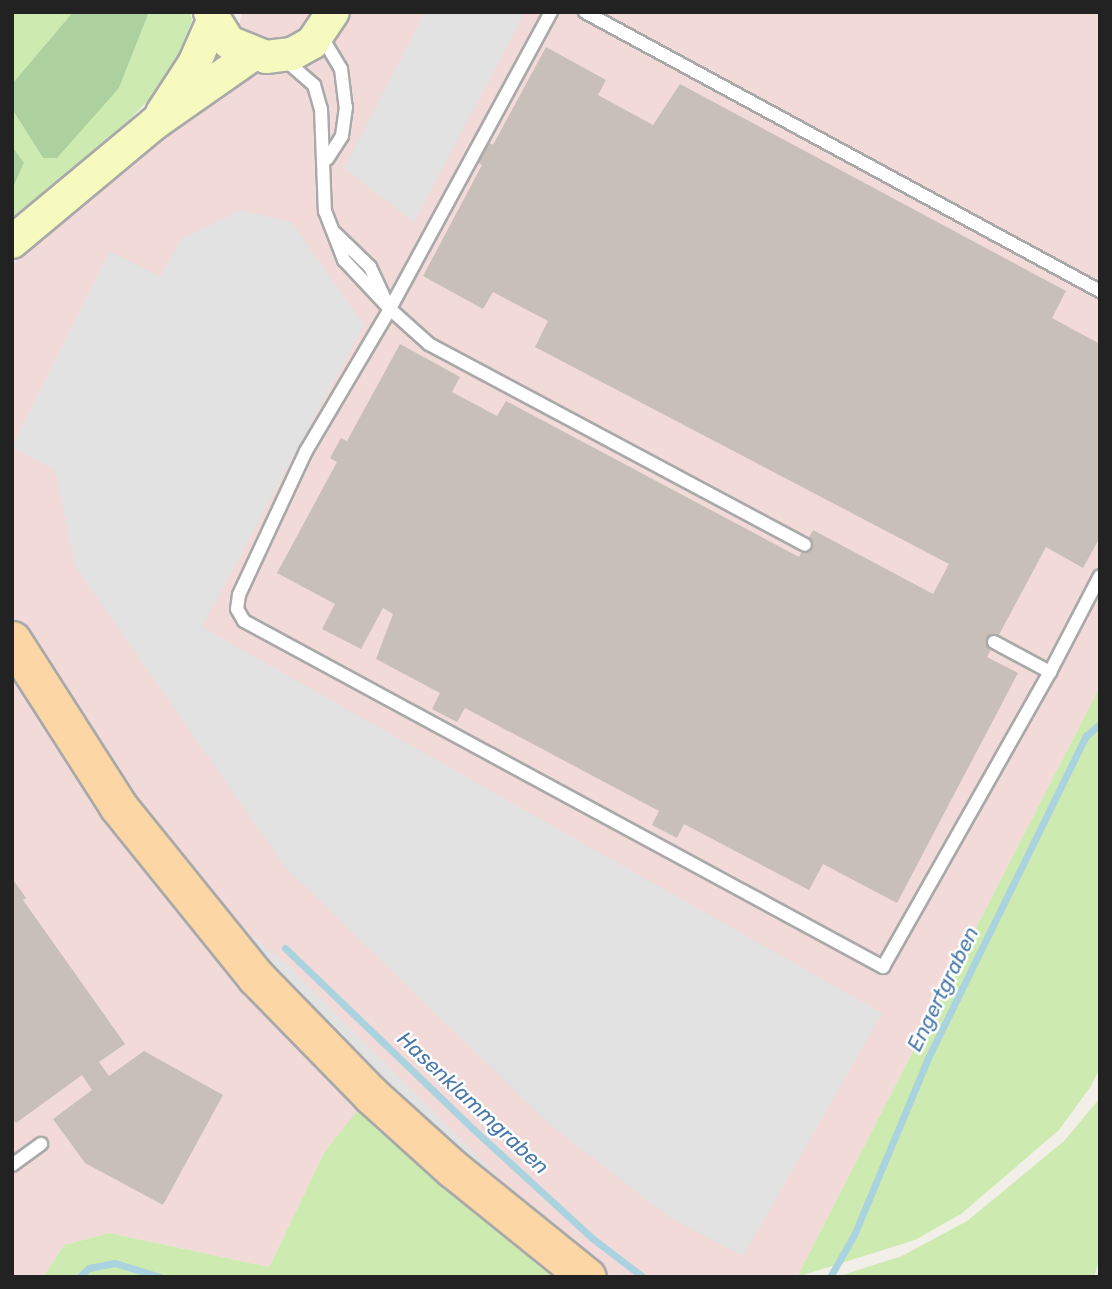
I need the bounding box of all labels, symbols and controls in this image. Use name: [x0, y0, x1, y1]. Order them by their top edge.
water label: Engertgraben: [902, 923, 984, 1055]
water label: Hasenklammgraben: [392, 1026, 554, 1180]

